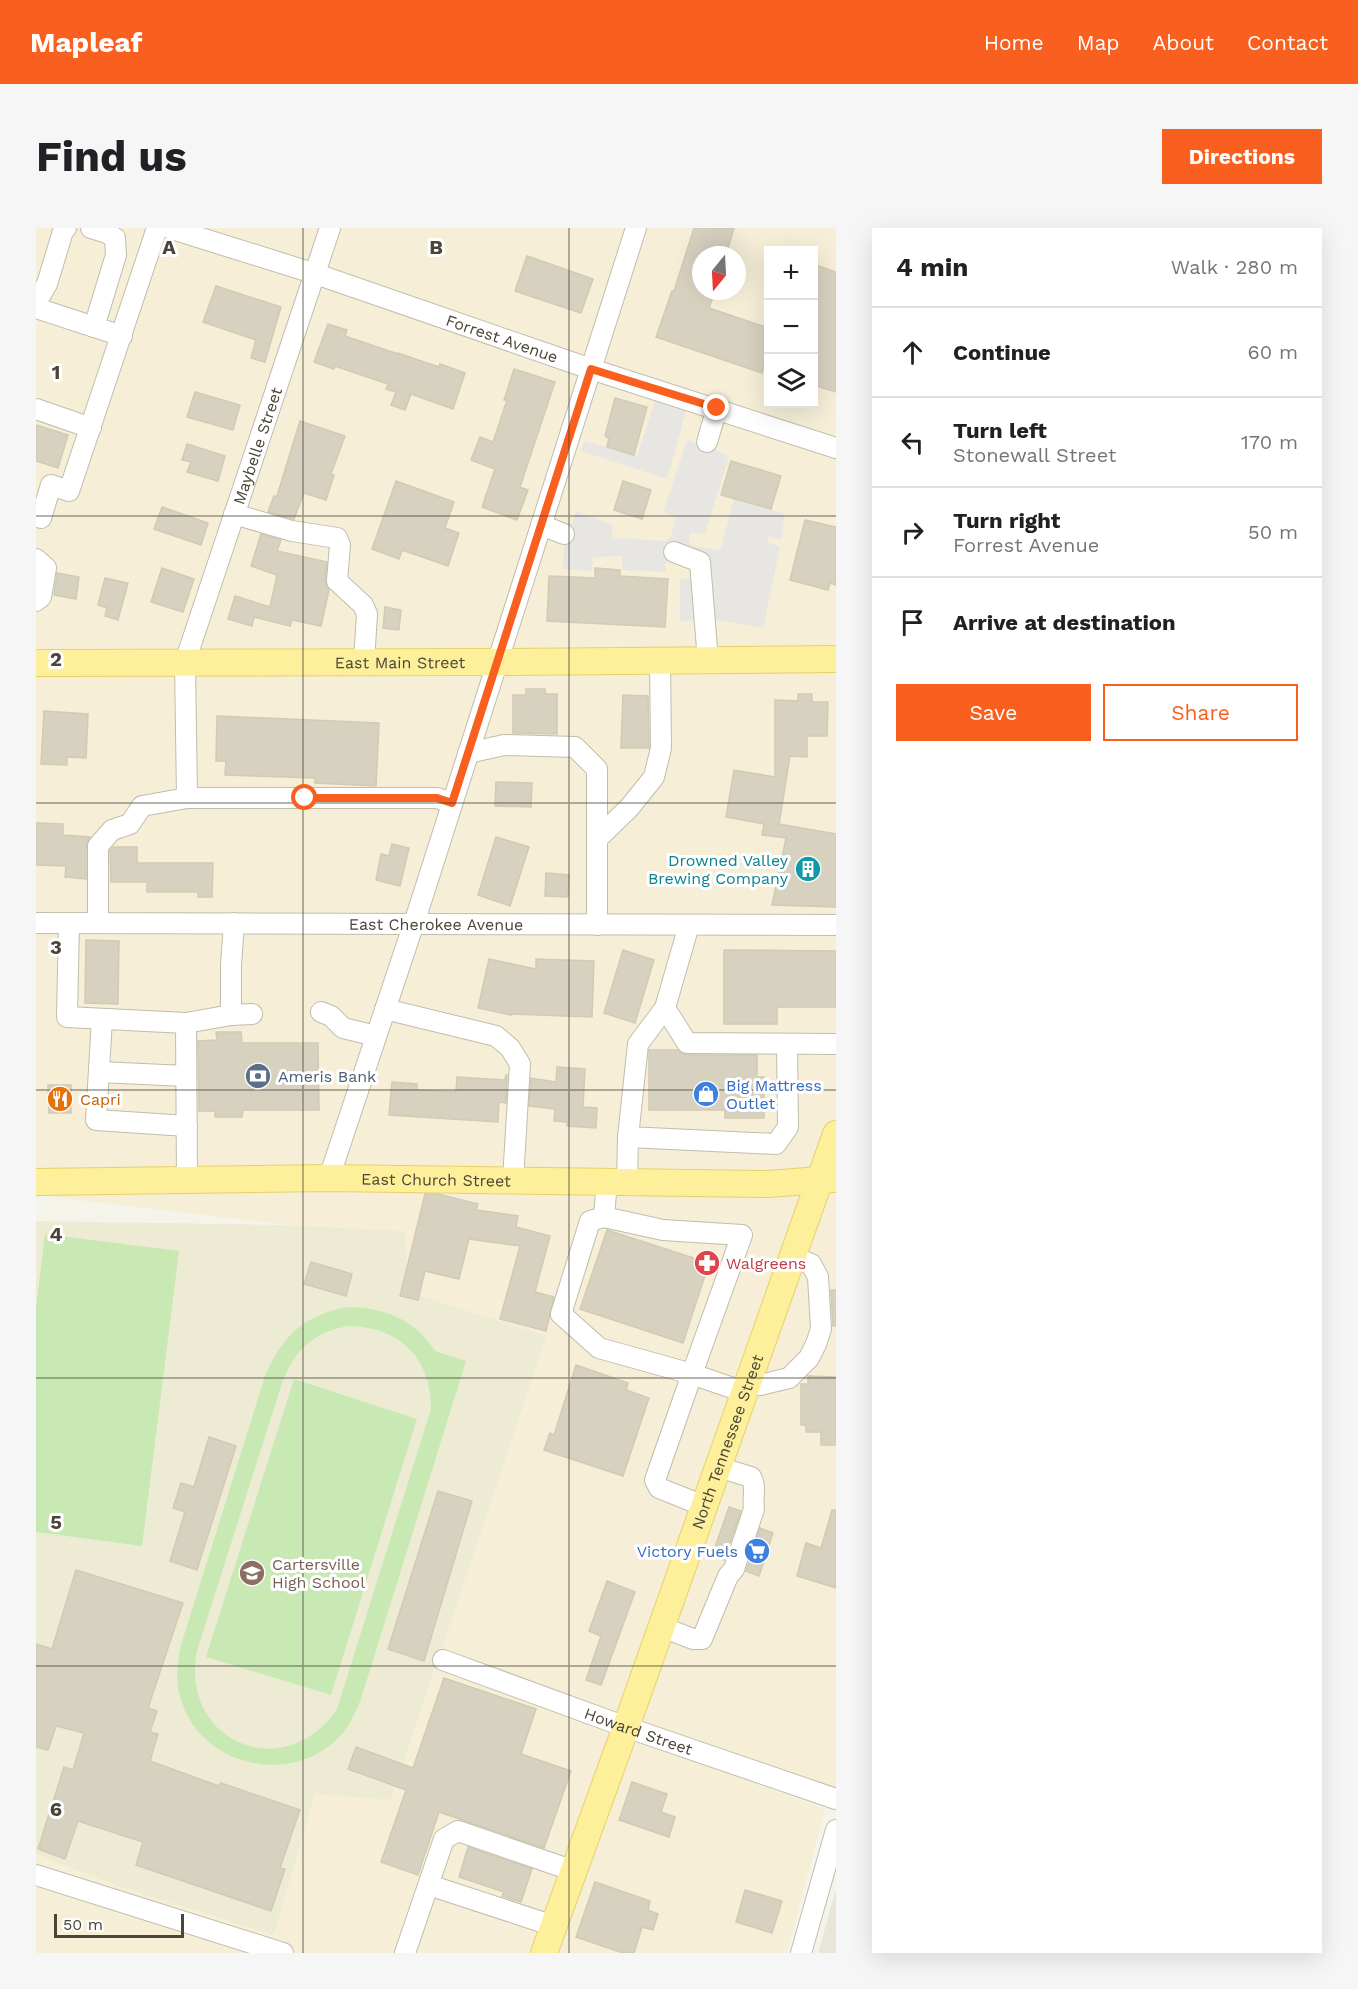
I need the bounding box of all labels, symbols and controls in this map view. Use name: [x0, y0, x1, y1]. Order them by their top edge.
text: Mapleaf: [30, 26, 142, 59]
text: Home: [984, 30, 1044, 55]
text: Map: [1077, 30, 1120, 55]
text: About: [1153, 30, 1214, 55]
text: Contact: [1247, 30, 1328, 55]
button: Directions: [1162, 129, 1322, 184]
text: Find us: [36, 132, 187, 181]
text: A: [162, 235, 176, 259]
text: B: [429, 235, 443, 259]
north arrow: [692, 246, 746, 300]
map controls: [764, 246, 818, 408]
button: +: [764, 246, 818, 300]
text: 4 min: [896, 252, 968, 282]
text: Walk · 280 m: [1171, 255, 1298, 279]
button: −: [764, 300, 818, 354]
street label: Forrest Avenue: [444, 310, 561, 366]
icon: ahead: [896, 336, 929, 369]
text: Continue: [953, 340, 1051, 365]
text: 60 m: [1248, 340, 1298, 364]
button: layers: [764, 354, 818, 408]
text: 1: [52, 360, 60, 384]
street label: Maybelle Street: [229, 384, 286, 507]
route end: [703, 394, 729, 420]
text: Turn left: [953, 418, 1047, 443]
icon: left: [896, 426, 929, 459]
text: 170 m: [1241, 430, 1298, 454]
text: Stonewall Street: [953, 443, 1116, 467]
text: Turn right: [953, 508, 1060, 533]
icon: right: [896, 516, 929, 549]
text: 50 m: [1248, 520, 1298, 544]
text: Forrest Avenue: [953, 533, 1099, 557]
icon: arrive: [896, 606, 929, 639]
text: Arrive at destination: [953, 610, 1176, 635]
text: 2: [50, 647, 62, 671]
street label: East Main Street: [335, 653, 466, 672]
button: Save: [896, 684, 1091, 741]
button: Share: [1103, 684, 1298, 741]
route start: [291, 784, 317, 810]
place label: Drowned Valley Brewing Company: [648, 851, 789, 888]
building icon: Drowned Valley Brewing Company: [793, 854, 823, 884]
street label: East Cherokee Avenue: [349, 914, 523, 934]
text: 3: [50, 935, 62, 959]
bank icon: Ameris Bank: [243, 1061, 273, 1091]
place label: Ameris Bank: [278, 1067, 376, 1086]
place label: Big Mattress Outlet: [726, 1076, 822, 1113]
shop icon: Big Mattress Outlet: [691, 1079, 721, 1109]
restaurant icon: Capri: [45, 1084, 75, 1114]
place label: Capri: [80, 1090, 121, 1109]
street label: East Church Street: [361, 1169, 511, 1190]
text: 4: [50, 1222, 63, 1246]
pharmacy icon: Walgreens: [692, 1248, 722, 1278]
place label: Walgreens: [726, 1254, 806, 1273]
street label: North Tennessee Street: [687, 1352, 767, 1532]
text: 5: [50, 1510, 62, 1534]
supermarket icon: Victory Fuels: [742, 1536, 772, 1566]
place label: Victory Fuels: [637, 1542, 738, 1561]
place label: Cartersville High School: [272, 1555, 365, 1592]
school or university icon: Cartersville High School: [237, 1558, 267, 1588]
street label: Howard Street: [582, 1703, 695, 1759]
text: 6: [50, 1797, 62, 1821]
scale bar: [54, 1911, 184, 1938]
text: 50 m: [63, 1915, 103, 1934]

